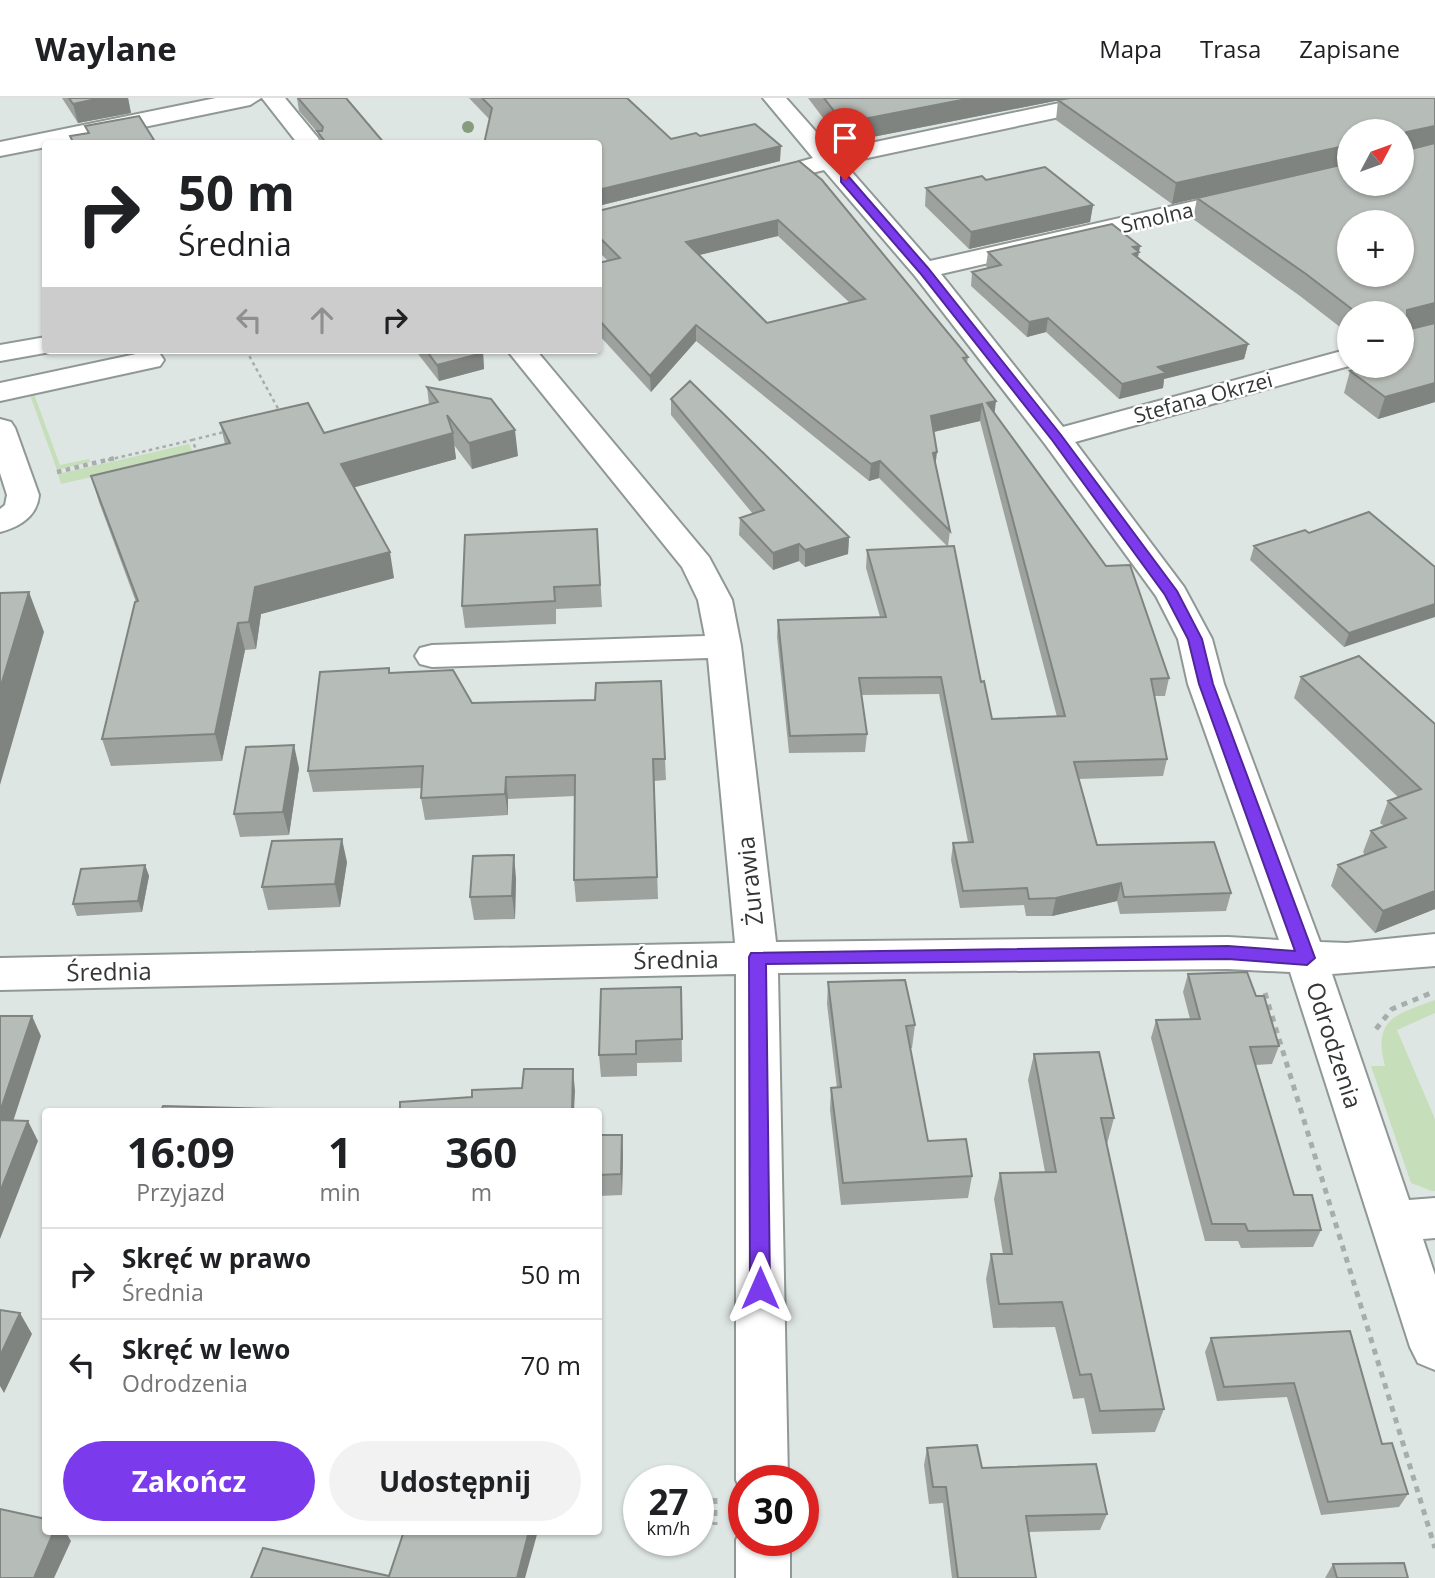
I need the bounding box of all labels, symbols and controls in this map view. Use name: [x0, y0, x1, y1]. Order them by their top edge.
text: Waylane: [35, 26, 177, 71]
text: Mapa: [1099, 32, 1162, 65]
text: Trasa: [1200, 32, 1261, 65]
text: Zapisane: [1299, 32, 1400, 65]
pin: [815, 108, 875, 180]
icon: arrive: [826, 119, 864, 157]
north arrow: [1337, 119, 1414, 196]
map controls: [1337, 119, 1414, 378]
text: 50 m: [178, 159, 295, 225]
icon: right: [63, 168, 154, 259]
street label: Smolna: [1118, 195, 1196, 239]
button: +: [1337, 210, 1414, 287]
text: Średnia: [178, 222, 292, 265]
icon: left: [230, 301, 268, 339]
icon: ahead: [303, 301, 341, 339]
icon: right: [376, 301, 414, 339]
button: −: [1337, 301, 1414, 378]
street label: Stefana Okrzei: [1131, 365, 1275, 429]
street label: Żurawia: [728, 835, 770, 927]
street label: Średnia: [633, 942, 719, 976]
street label: Średnia: [66, 954, 152, 988]
street label: Odrodzenia: [1299, 978, 1371, 1112]
text: 16:09: [127, 1123, 235, 1180]
text: 1: [328, 1123, 352, 1180]
text: 360: [445, 1123, 517, 1180]
text: Przyjazd: [136, 1176, 225, 1208]
text: min: [319, 1176, 361, 1208]
text: m: [471, 1176, 492, 1208]
text: Skręć w prawo: [122, 1240, 311, 1276]
position arrow: [723, 1251, 797, 1325]
icon: right: [63, 1255, 101, 1293]
text: 50 m: [520, 1256, 581, 1292]
text: Średnia: [122, 1276, 204, 1308]
text: Skręć w lewo: [122, 1331, 290, 1367]
icon: left: [63, 1346, 101, 1384]
text: 70 m: [520, 1347, 581, 1383]
text: Odrodzenia: [122, 1367, 248, 1399]
button: Zakończ: [63, 1441, 315, 1521]
button: Udostępnij: [329, 1441, 581, 1521]
speed limit sign: 30: [728, 1465, 819, 1556]
text: 27: [648, 1478, 689, 1525]
text: km/h: [647, 1516, 690, 1540]

